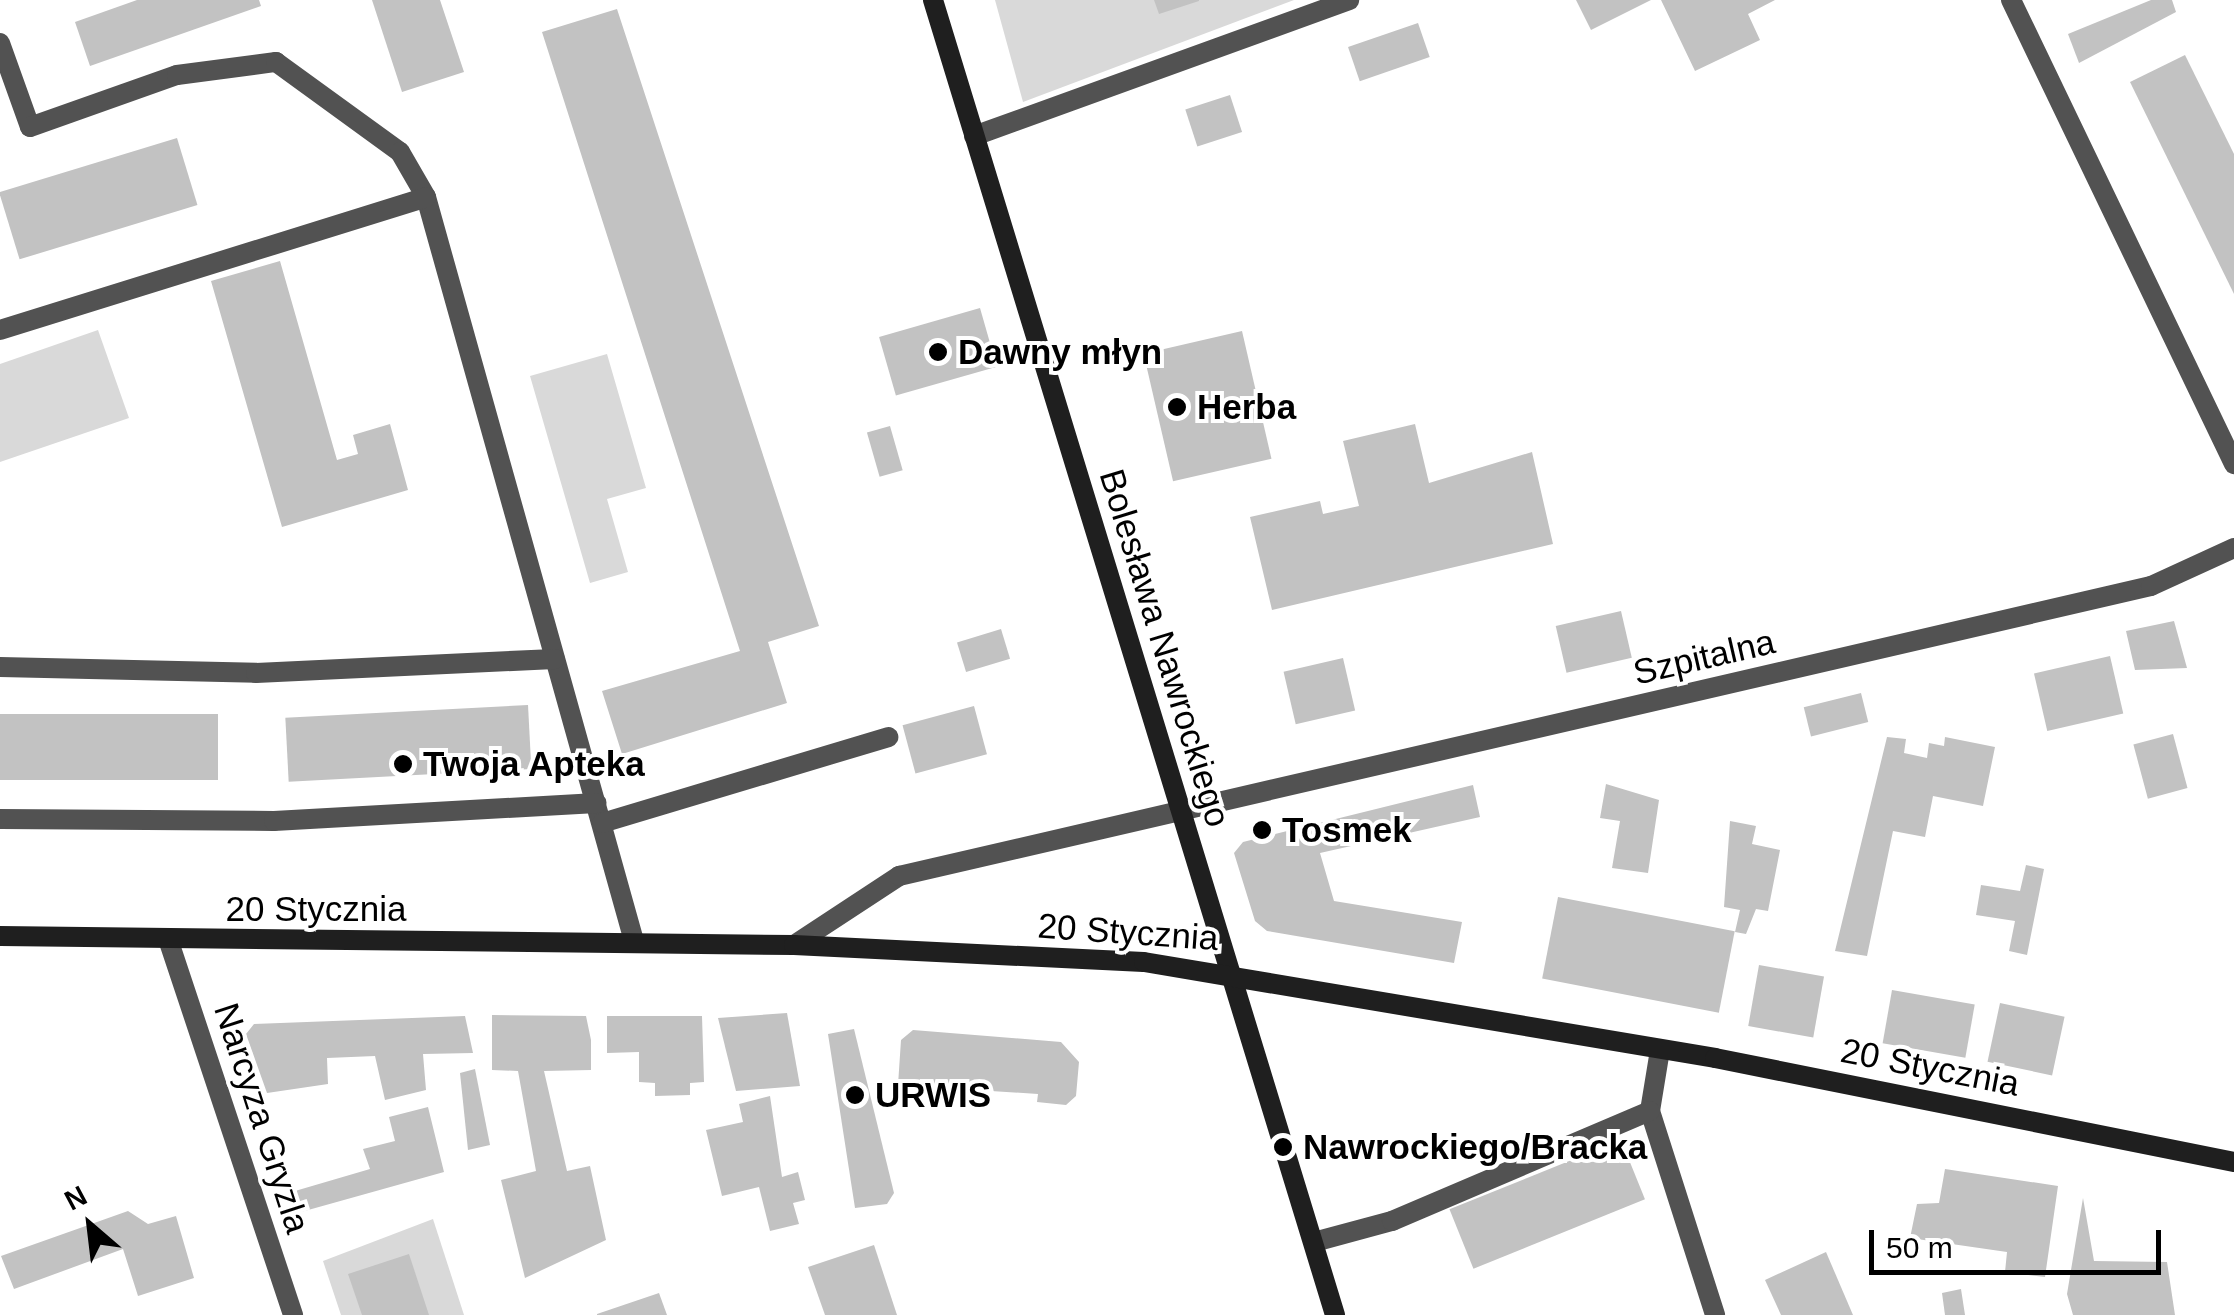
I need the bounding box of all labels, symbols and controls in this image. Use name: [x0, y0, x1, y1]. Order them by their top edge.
place label: Dawny młyn: [958, 331, 1162, 373]
marker: Dawny młyn: [927, 341, 949, 363]
place label: Herba: [1197, 386, 1296, 428]
marker: Herba: [1166, 396, 1188, 418]
street label: Bolesława Nawrockiego: [1091, 464, 1239, 832]
street label: Szpitalna: [1629, 620, 1779, 694]
place label: Twoja Apteka: [423, 743, 646, 785]
marker: Twoja Apteka: [392, 753, 414, 775]
place label: Tosmek: [1282, 809, 1412, 851]
marker: Tosmek: [1251, 819, 1273, 841]
street label: 20 Stycznia: [226, 888, 406, 930]
street label: 20 Stycznia: [1036, 905, 1220, 959]
street label: Narcyza Gryzla: [205, 998, 319, 1238]
street label: 20 Stycznia: [1837, 1029, 2023, 1105]
place label: URWIS: [875, 1074, 991, 1116]
marker: URWIS: [844, 1084, 866, 1106]
place label: Nawrockiego/Bracka: [1303, 1126, 1647, 1168]
marker: Nawrockiego/Bracka: [1272, 1136, 1294, 1158]
north arrow: [40, 1175, 140, 1275]
text: N: [59, 1180, 92, 1217]
scale bar: [1874, 1210, 2166, 1272]
text: 50 m: [1886, 1231, 1953, 1264]

